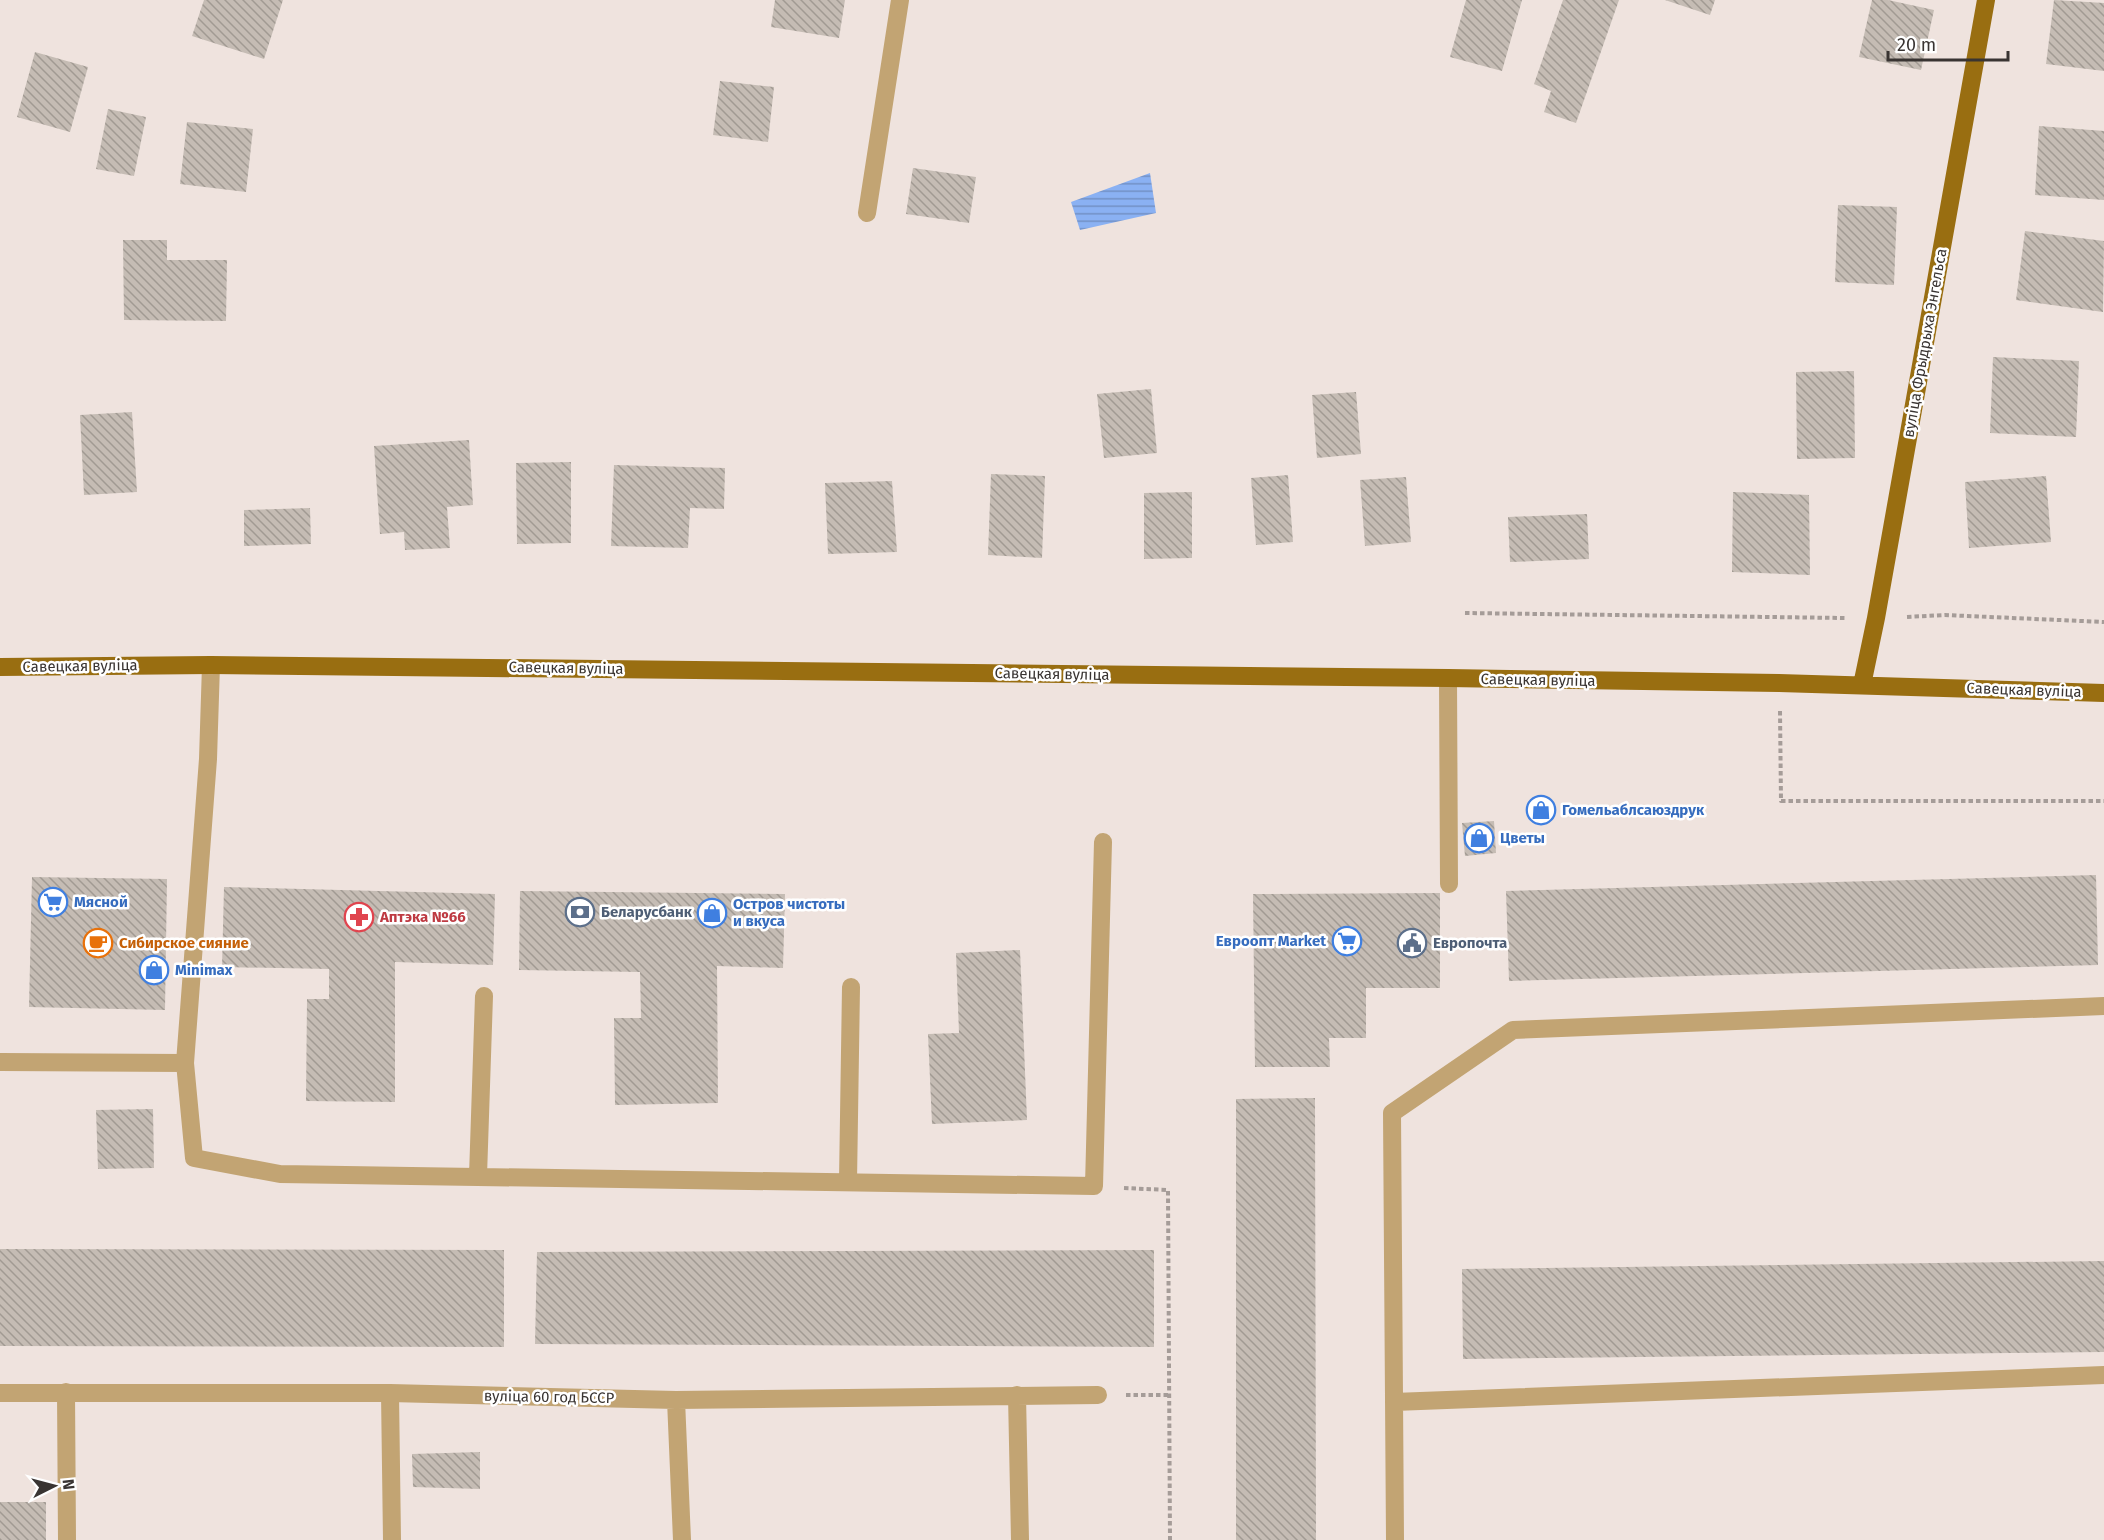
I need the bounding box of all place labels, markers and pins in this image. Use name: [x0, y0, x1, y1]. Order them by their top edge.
shop icon: Гомельаблсаюздрук: [1525, 794, 1557, 826]
place label: Гомельаблсаюздрук: [1562, 801, 1705, 819]
shop icon: Цветы: [1463, 822, 1495, 854]
place label: Цветы: [1500, 829, 1545, 847]
supermarket icon: Мясной: [37, 886, 69, 918]
place label: Мясной: [74, 893, 128, 911]
place label: Остров чистоты и вкуса: [733, 895, 845, 930]
bank icon: Беларусбанк: [564, 896, 596, 928]
shop icon: Остров чистоты и вкуса: [696, 897, 728, 929]
pharmacy icon: Аптэка №66: [343, 901, 375, 933]
place label: Беларусбанк: [601, 903, 693, 921]
place label: Аптэка №66: [379, 908, 466, 926]
supermarket icon: Евроопт Market: [1331, 925, 1363, 957]
cafe icon: Сибирское сияние: [82, 927, 114, 959]
public building icon: Европочта: [1396, 927, 1428, 959]
place label: Евроопт Market: [1216, 932, 1326, 950]
place label: Сибирское сияние: [119, 934, 249, 952]
place label: Европочта: [1433, 934, 1507, 952]
shop icon: Minimax: [138, 954, 170, 986]
place label: Minimax: [175, 961, 233, 979]

